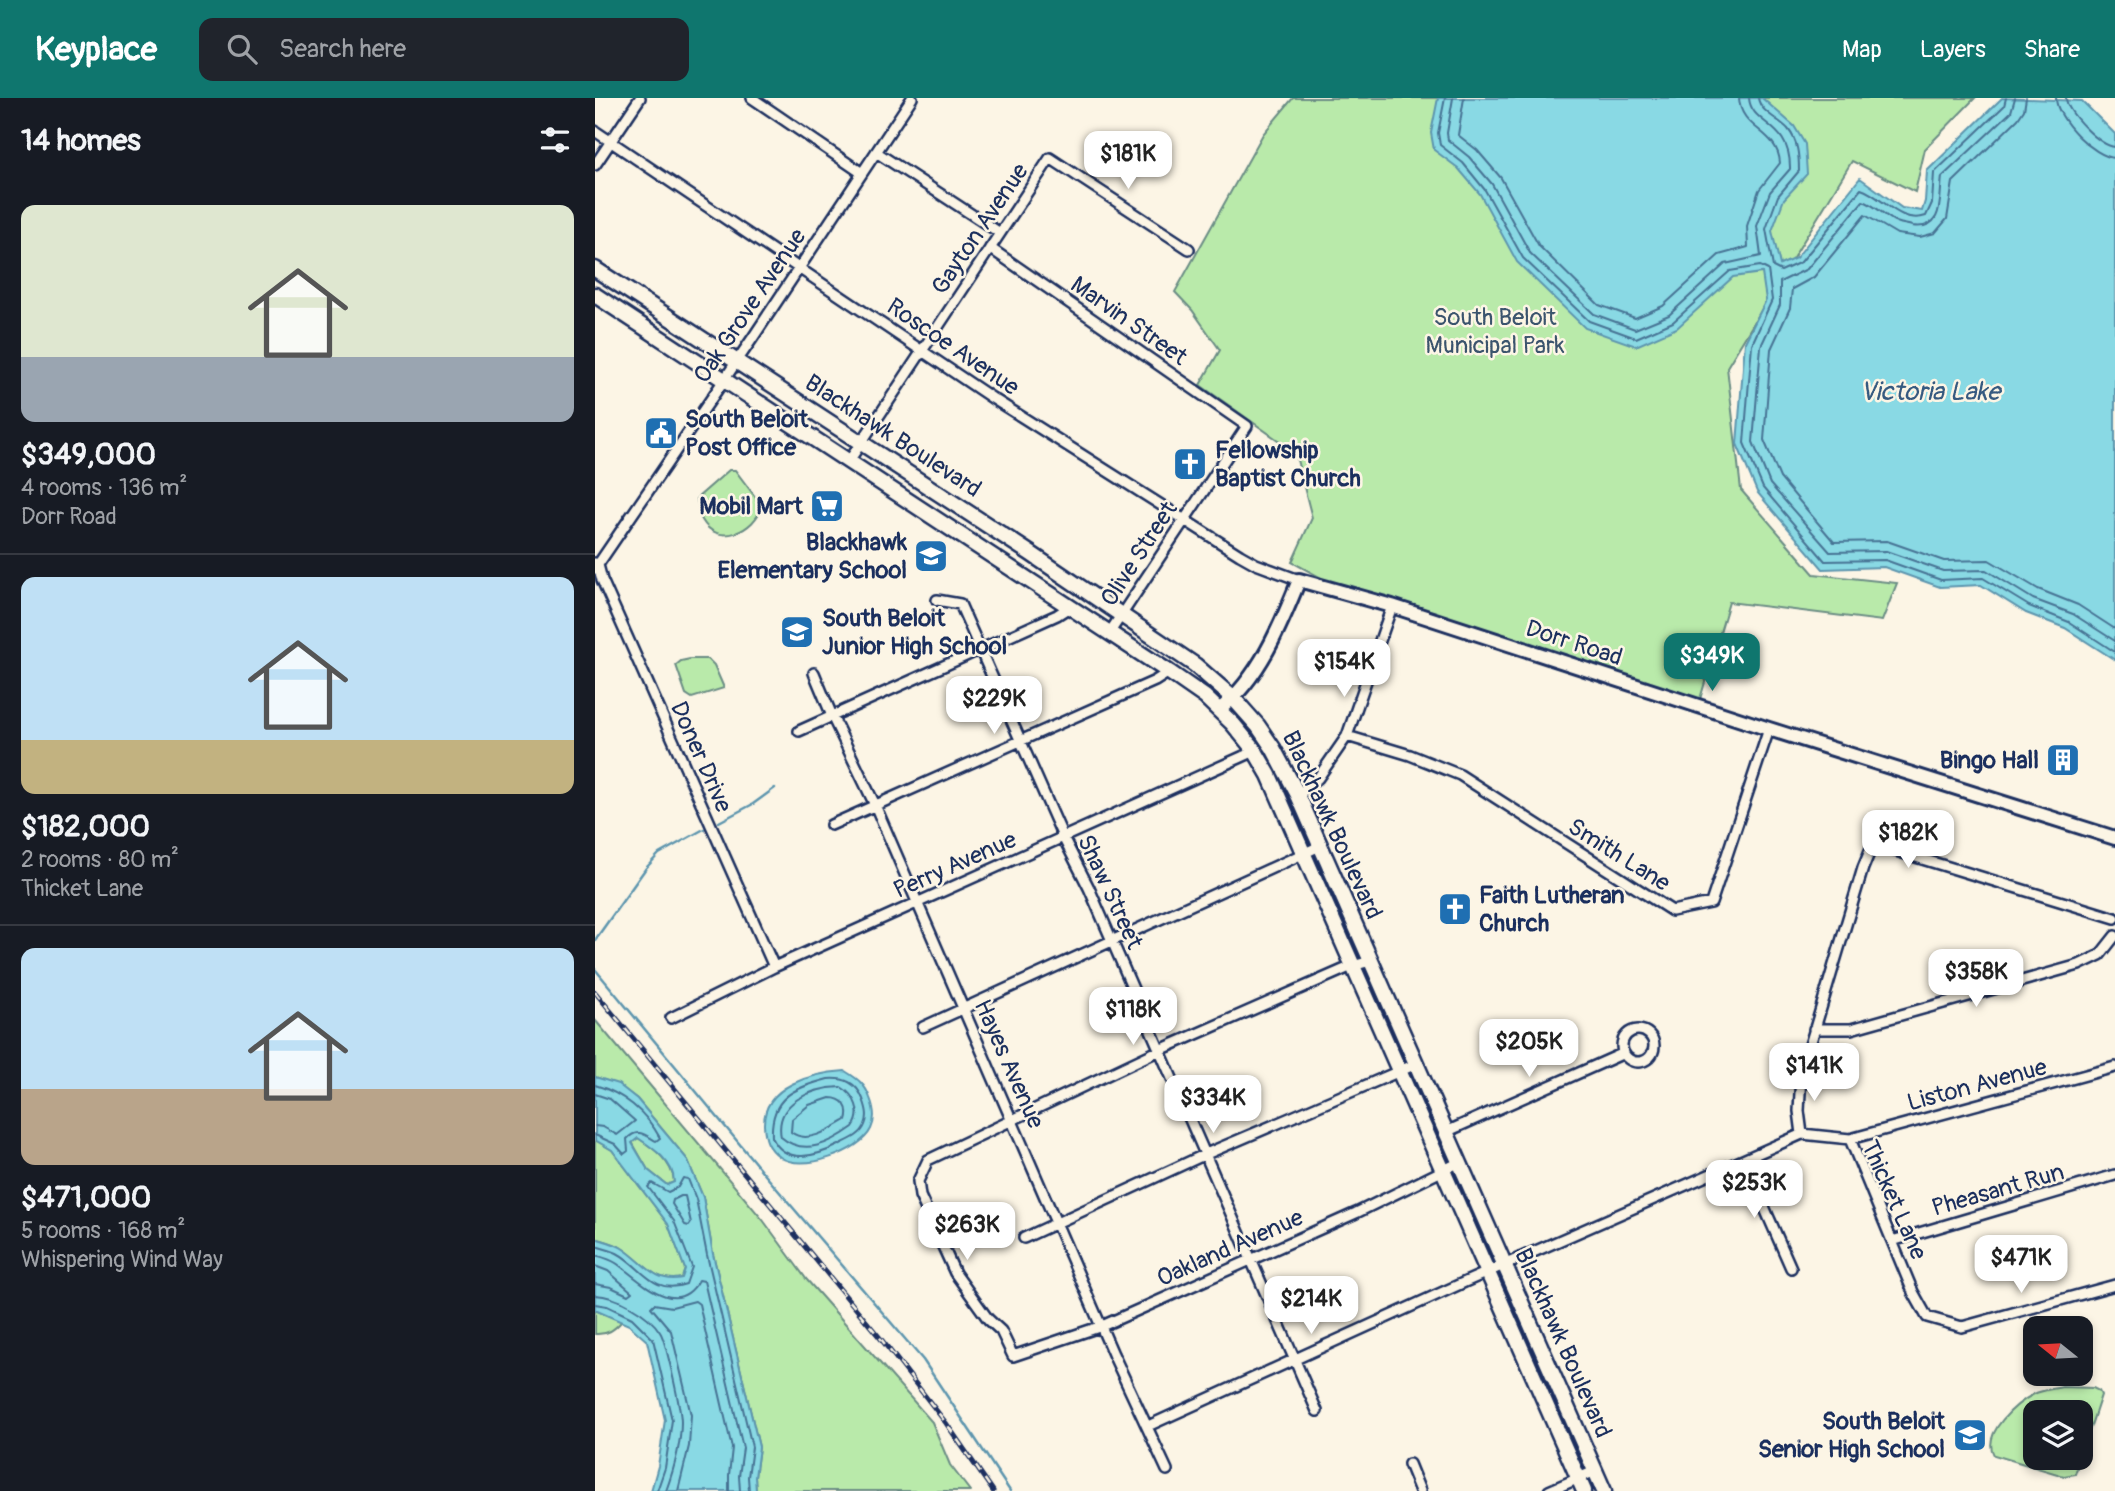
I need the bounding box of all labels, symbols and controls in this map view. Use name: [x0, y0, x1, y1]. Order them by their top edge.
search box: [199, 18, 689, 81]
text: Keyplace: [35, 29, 157, 70]
icon: search: [223, 30, 261, 68]
text: Search here: [279, 33, 406, 65]
text: Map: [1842, 35, 1882, 64]
text: Layers: [1920, 35, 1986, 64]
text: Share: [2024, 35, 2080, 64]
icon: filters: [536, 121, 574, 159]
text: 14 homes: [21, 122, 141, 159]
pin: $181K: [1079, 132, 1177, 191]
text: $181K: [1100, 139, 1156, 168]
street label: Gayton Avenue: [925, 158, 1035, 300]
street label: Oak Grove Avenue: [688, 223, 812, 389]
icon: home: [235, 250, 361, 376]
street label: Marvin Street: [1065, 270, 1193, 372]
street label: Roscoe Avenue: [881, 292, 1025, 402]
park label: South Beloit Municipal Park: [1425, 303, 1565, 360]
street label: Blackhawk Boulevard: [799, 368, 987, 504]
water label: Victoria Lake: [1860, 376, 2002, 408]
place label: South Beloit Post Office: [685, 405, 809, 462]
public building icon: South Beloit Post Office: [642, 414, 680, 452]
text: $349,000: [21, 436, 156, 473]
place label: Fellowship Baptist Church: [1215, 436, 1361, 493]
church icon: Fellowship Baptist Church: [1171, 445, 1209, 483]
text: 4 rooms · 136 m²: [21, 473, 187, 502]
supermarket icon: Mobil Mart: [808, 487, 846, 525]
place label: Mobil Mart: [699, 492, 804, 521]
street label: Olive Street: [1094, 496, 1184, 612]
text: Dorr Road: [21, 502, 117, 531]
place label: Blackhawk Elementary School: [717, 528, 908, 585]
school or university icon: Blackhawk Elementary School: [912, 537, 950, 575]
place label: South Beloit Junior High School: [822, 604, 1007, 661]
school or university icon: South Beloit Junior High School: [778, 613, 816, 651]
street label: Dorr Road: [1522, 614, 1626, 672]
icon: home: [235, 622, 361, 748]
pin: $349K: [1663, 634, 1761, 693]
pin: $154K: [1295, 640, 1393, 699]
text: $349K: [1680, 641, 1744, 670]
text: $154K: [1313, 647, 1375, 676]
pin: $229K: [945, 676, 1043, 736]
text: $229K: [962, 684, 1026, 713]
street label: Doner Drive: [664, 697, 738, 817]
street label: Blackhawk Boulevard: [1276, 726, 1388, 924]
building icon: Bingo Hall: [2044, 741, 2082, 779]
place label: Bingo Hall: [1940, 746, 2039, 775]
text: $182,000: [21, 808, 150, 845]
pin: $182K: [1859, 810, 1957, 870]
street label: Smith Lane: [1563, 812, 1676, 898]
text: $182K: [1878, 818, 1938, 847]
street label: Perry Avenue: [889, 825, 1021, 905]
street label: Shaw Street: [1071, 830, 1149, 954]
text: 2 rooms · 80 m²: [21, 845, 179, 874]
text: Thicket Lane: [21, 874, 143, 903]
place label: Faith Lutheran Church: [1479, 881, 1625, 938]
church icon: Faith Lutheran Church: [1436, 890, 1474, 928]
pin: $358K: [1927, 950, 2025, 1009]
text: $358K: [1944, 957, 2008, 986]
pin: $118K: [1084, 988, 1182, 1047]
icon: home: [235, 993, 361, 1119]
street label: Hayes Avenue: [968, 995, 1050, 1133]
text: $118K: [1105, 995, 1161, 1024]
pin: $205K: [1480, 1020, 1578, 1079]
text: $205K: [1495, 1027, 1563, 1056]
pin: $141K: [1765, 1044, 1863, 1103]
text: $141K: [1785, 1051, 1843, 1080]
street label: Liston Avenue: [1904, 1052, 2050, 1118]
pin: $334K: [1164, 1076, 1262, 1135]
text: $334K: [1180, 1083, 1246, 1112]
street label: Thicket Lane: [1855, 1136, 1933, 1264]
street label: Pheasant Run: [1928, 1157, 2068, 1223]
pin: $253K: [1705, 1160, 1803, 1220]
text: $253K: [1722, 1168, 1786, 1197]
text: $471,000: [21, 1179, 151, 1216]
pin: $263K: [918, 1202, 1016, 1262]
street label: Oakland Avenue: [1152, 1203, 1308, 1293]
text: $263K: [934, 1210, 1000, 1239]
text: 5 rooms · 168 m²: [21, 1216, 185, 1245]
pin: $471K: [1972, 1236, 2070, 1295]
text: $471K: [1991, 1243, 2051, 1272]
street label: Blackhawk Boulevard: [1508, 1244, 1618, 1442]
text: Whispering Wind Way: [21, 1245, 223, 1274]
pin: $214K: [1262, 1276, 1360, 1336]
text: $214K: [1280, 1284, 1342, 1313]
north arrow: [2023, 1316, 2093, 1386]
map controls: [2023, 1316, 2093, 1470]
button: layers: [2023, 1400, 2093, 1470]
place label: South Beloit Senior High School: [1758, 1407, 1946, 1464]
school or university icon: South Beloit Senior High School: [1951, 1416, 1989, 1454]

